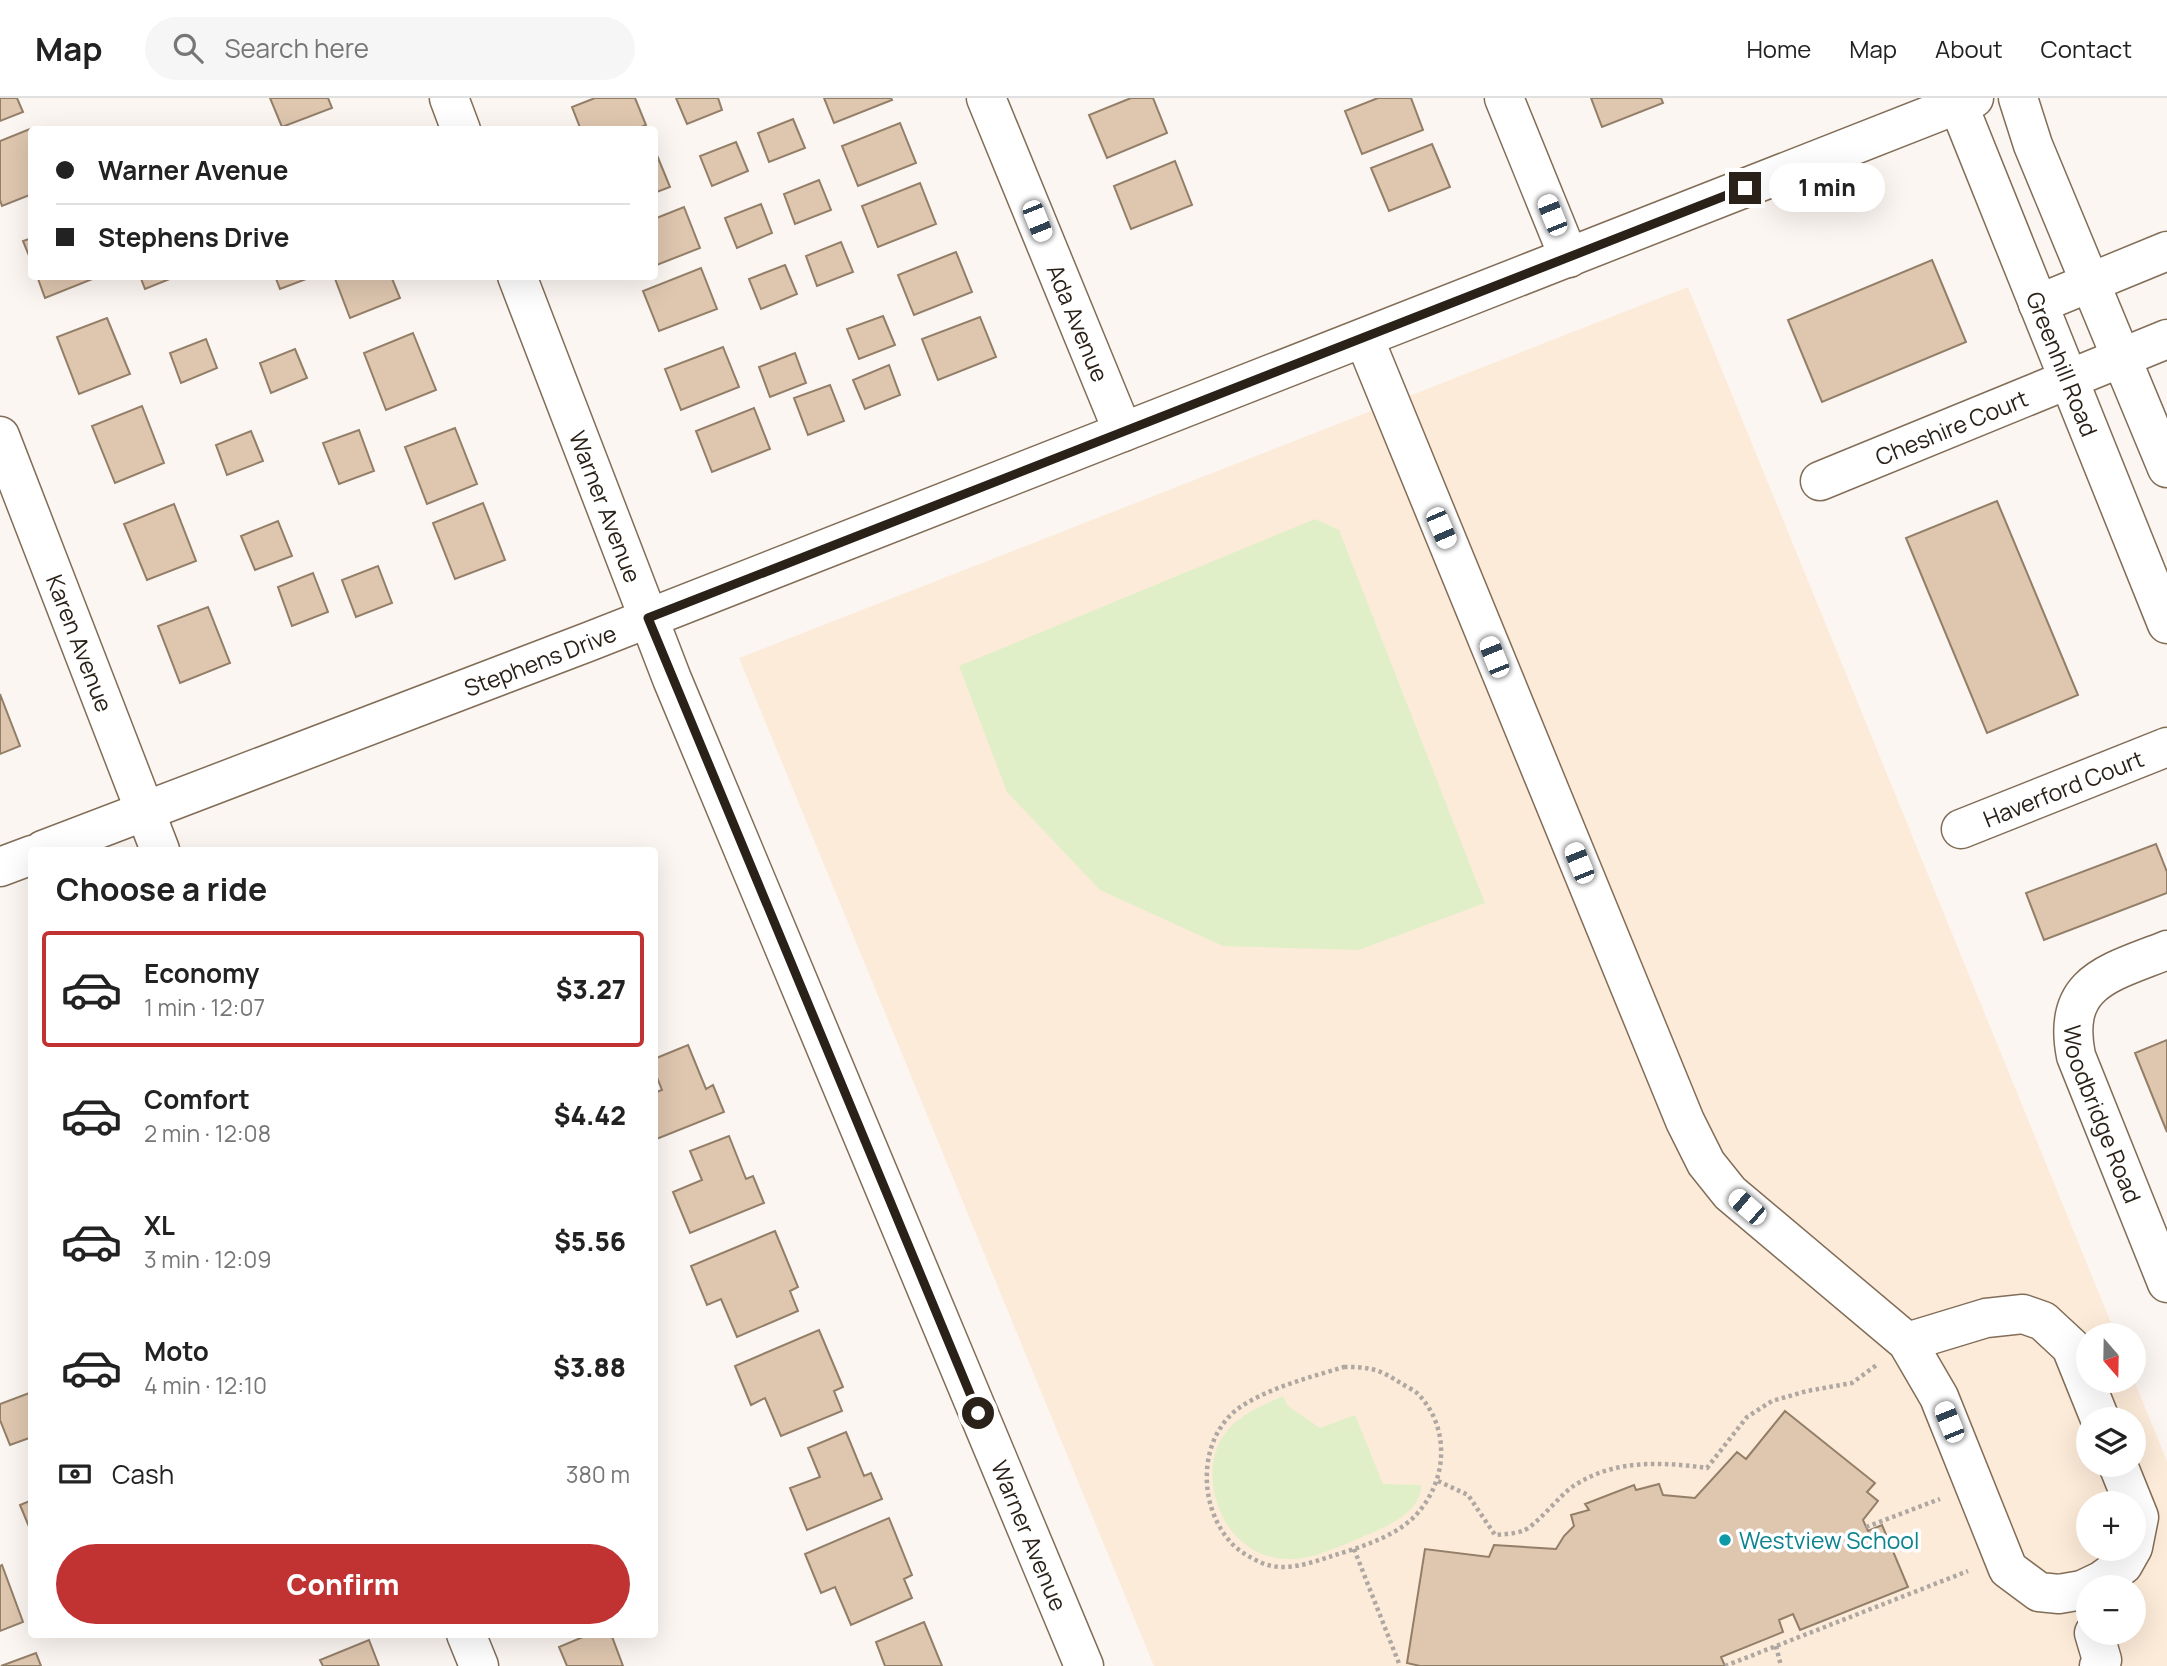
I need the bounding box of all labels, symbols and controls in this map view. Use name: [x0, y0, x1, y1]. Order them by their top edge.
search box: [145, 17, 635, 80]
text: Map: [35, 26, 103, 71]
icon: search: [169, 29, 207, 67]
text: Search here: [225, 30, 369, 66]
text: Home: [1746, 32, 1811, 65]
text: Map: [1849, 32, 1897, 65]
text: About: [1935, 32, 2003, 65]
text: Contact: [2041, 32, 2132, 65]
text: Warner Avenue: [98, 152, 289, 188]
callout: 1 min: [1770, 164, 1885, 212]
text: 1 min: [1798, 171, 1856, 203]
route end: [1729, 172, 1761, 204]
car: [1535, 192, 1570, 238]
car: [1020, 198, 1055, 244]
text: Stephens Drive: [98, 219, 289, 255]
street label: Ada Avenue: [1040, 259, 1117, 386]
street label: Greenhill Road: [2019, 287, 2106, 441]
street label: Cheshire Court: [1870, 382, 2032, 473]
street label: Warner Avenue: [562, 426, 649, 587]
car: [1424, 505, 1459, 551]
street label: Karen Avenue: [39, 570, 121, 716]
street label: Stephens Drive: [459, 617, 621, 704]
car: [1477, 634, 1512, 680]
street label: Haverford Court: [1978, 742, 2148, 835]
car: [1562, 840, 1597, 886]
text: Choose a ride: [56, 867, 267, 911]
text: Economy: [144, 955, 259, 991]
icon: car: [60, 958, 123, 1021]
text: $3.27: [556, 971, 626, 1007]
text: 1 min · 12:07: [144, 991, 265, 1023]
street label: Woodbridge Road: [2057, 1024, 2149, 1208]
text: Comfort: [144, 1081, 250, 1117]
icon: car: [60, 1084, 123, 1147]
text: $4.42: [554, 1097, 626, 1133]
text: 2 min · 12:08: [144, 1117, 271, 1149]
car: [1725, 1185, 1770, 1229]
text: XL: [144, 1207, 175, 1243]
icon: car: [60, 1210, 123, 1273]
text: $5.56: [554, 1223, 626, 1259]
text: 3 min · 12:09: [144, 1243, 272, 1275]
north arrow: [2076, 1323, 2146, 1393]
map controls: [2076, 1323, 2146, 1645]
text: Moto: [144, 1333, 209, 1369]
icon: car: [60, 1336, 123, 1399]
text: $3.88: [553, 1349, 626, 1385]
text: 4 min · 12:10: [144, 1369, 267, 1401]
route start: [962, 1397, 994, 1429]
car: [1932, 1399, 1967, 1445]
button: layers: [2076, 1407, 2146, 1477]
icon: cash: [56, 1455, 94, 1493]
street label: Warner Avenue: [984, 1455, 1075, 1616]
text: Cash: [112, 1456, 174, 1492]
text: 380 m: [566, 1458, 630, 1490]
button: +: [2076, 1491, 2146, 1561]
place label: Westview School: [1739, 1524, 1919, 1556]
marker: Westview School: [1717, 1532, 1733, 1548]
button: Confirm: [56, 1544, 630, 1624]
button: −: [2076, 1575, 2146, 1645]

